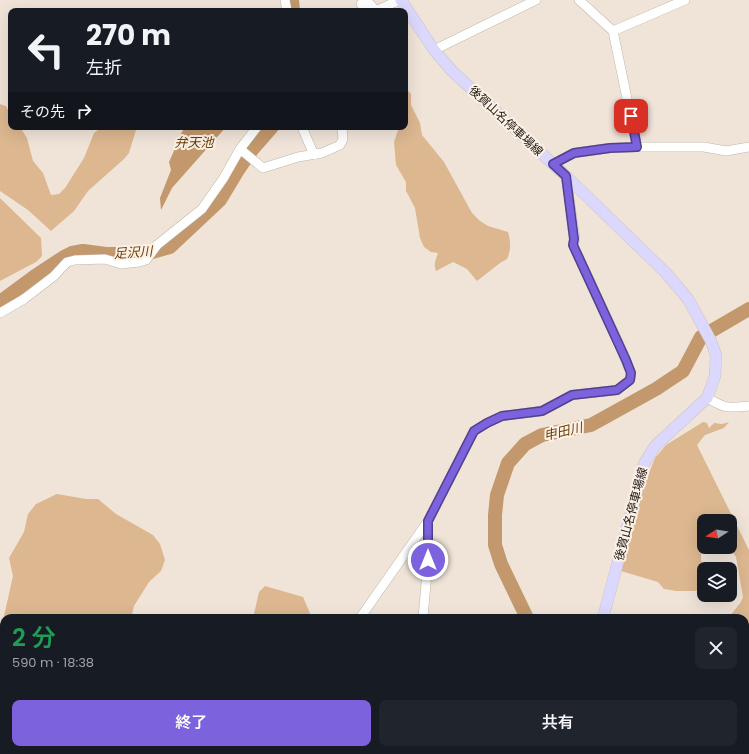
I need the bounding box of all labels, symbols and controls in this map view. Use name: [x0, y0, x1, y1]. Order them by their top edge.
text: 270 m: [86, 16, 171, 55]
icon: left: [20, 24, 72, 76]
text: 左折: [86, 55, 122, 80]
street label: 後賀山名停車場線: [465, 82, 547, 160]
pin: [614, 99, 648, 133]
icon: right: [73, 100, 95, 122]
text: その先: [20, 101, 65, 122]
icon: arrive: [620, 105, 642, 127]
water label: 弁天池: [174, 133, 215, 152]
water label: 足沢川: [113, 242, 155, 263]
water label: 申田川: [542, 417, 586, 445]
street label: 後賀山名停車場線: [610, 465, 651, 562]
north arrow: [697, 514, 737, 554]
map controls: [697, 514, 737, 602]
position arrow: [407, 539, 449, 581]
button: layers: [697, 562, 737, 602]
text: 2 分: [12, 621, 56, 654]
button: close: [695, 627, 737, 669]
text: 590 m · 18:38: [12, 653, 94, 672]
button: 終了: [12, 700, 371, 746]
button: 共有: [379, 700, 737, 746]

